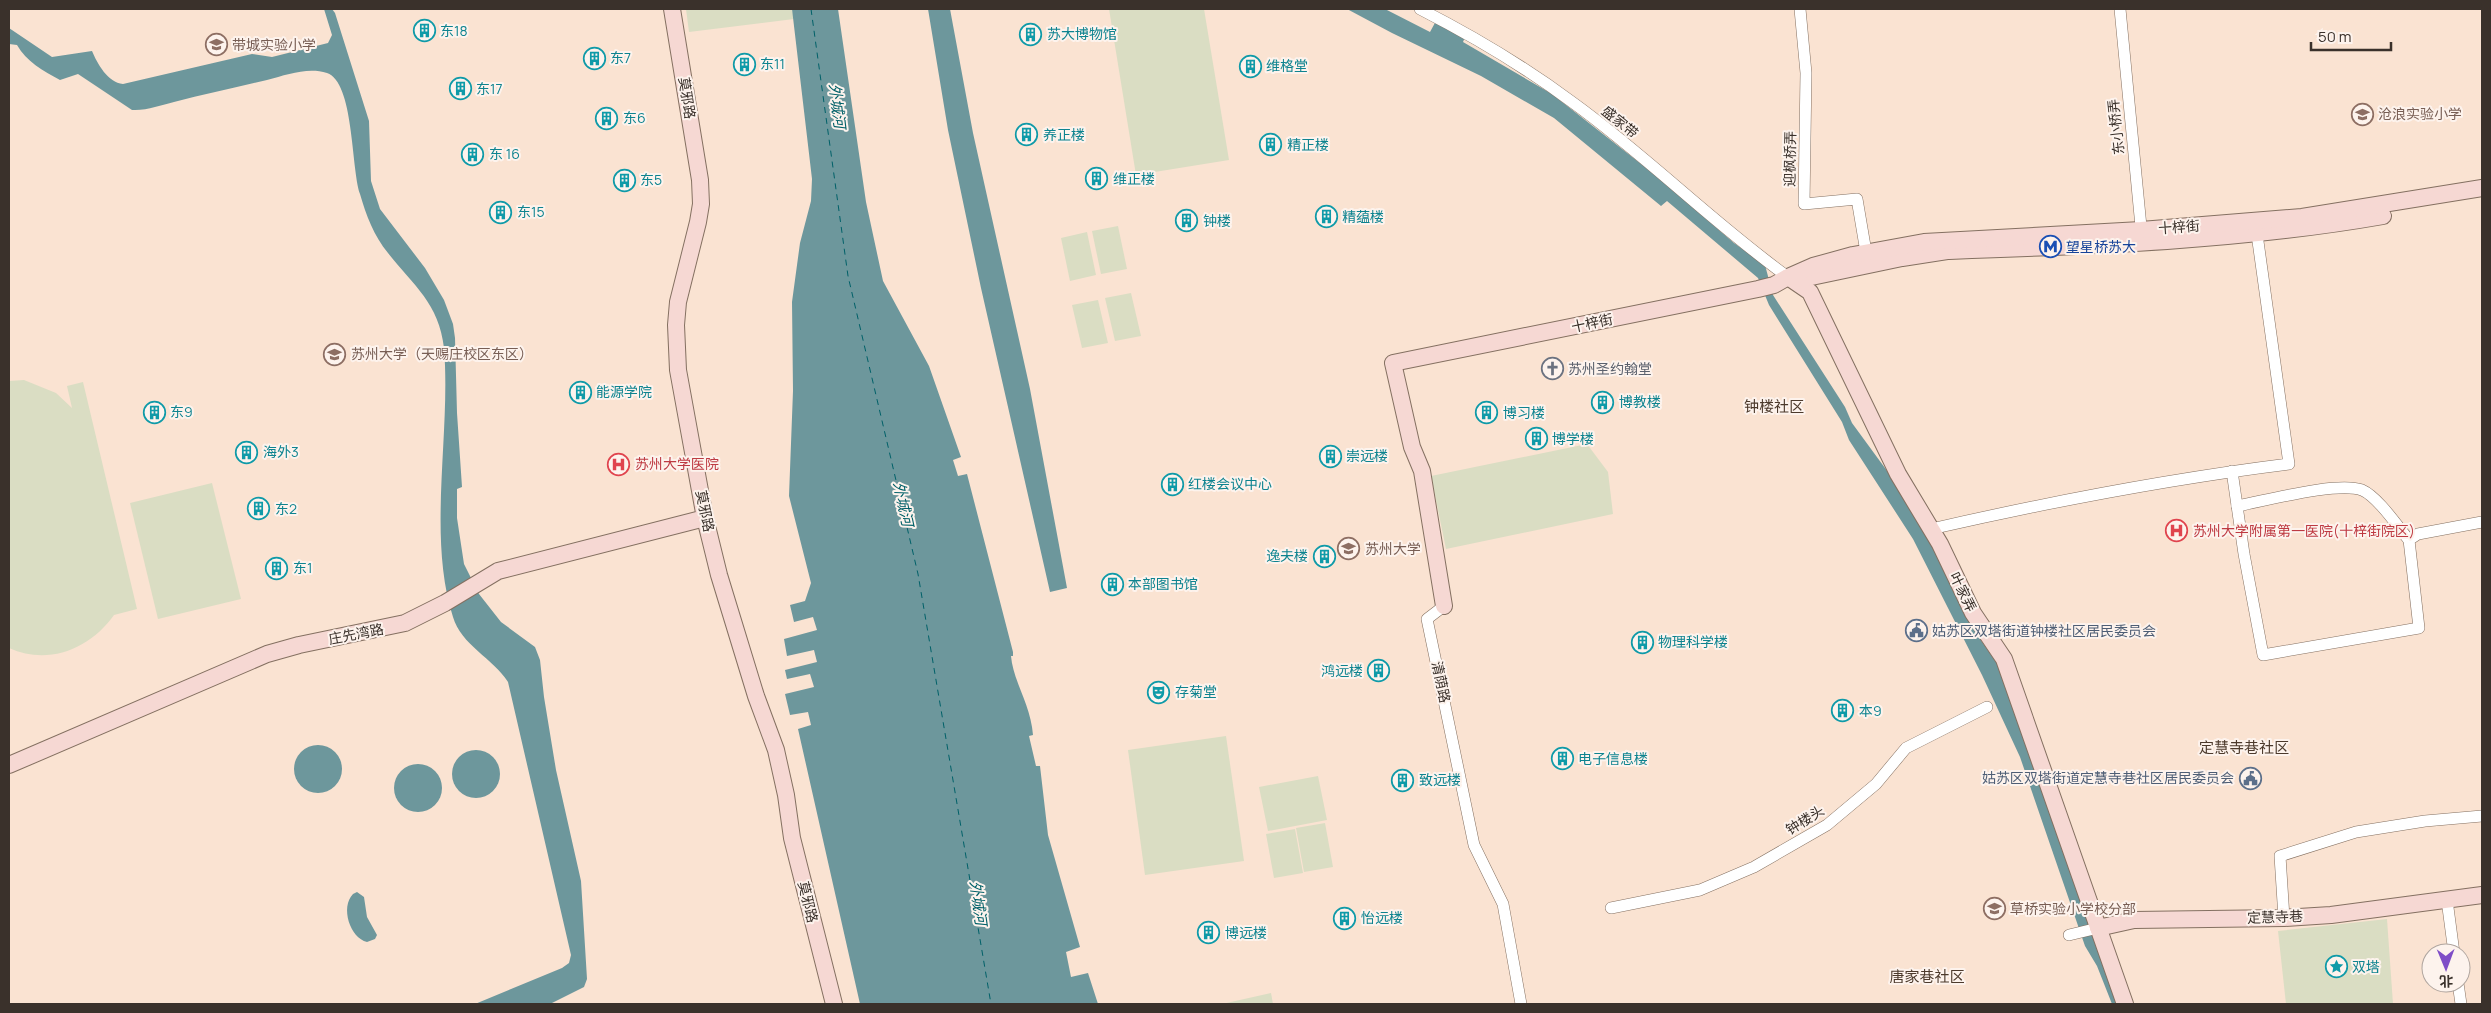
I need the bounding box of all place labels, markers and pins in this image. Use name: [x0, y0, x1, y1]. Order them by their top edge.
building icon: 东18: [412, 19, 436, 43]
place label: 东18: [440, 21, 468, 40]
building icon: 苏大博物馆: [1019, 22, 1043, 46]
place label: 苏大博物馆: [1047, 24, 1117, 43]
school or university icon: 带城实验小学: [204, 33, 228, 57]
place label: 带城实验小学: [232, 35, 316, 54]
building icon: 东7: [582, 46, 606, 70]
place label: 东7: [610, 48, 631, 67]
building icon: 东11: [732, 52, 756, 76]
place label: 东11: [760, 54, 785, 73]
building icon: 维格堂: [1238, 54, 1262, 78]
place label: 维格堂: [1266, 56, 1308, 75]
building icon: 东17: [448, 77, 472, 101]
place label: 东17: [476, 79, 503, 98]
school or university icon: 沧浪实验小学: [2350, 102, 2374, 126]
place label: 沧浪实验小学: [2378, 104, 2462, 123]
building icon: 东6: [595, 106, 619, 130]
place label: 东6: [623, 108, 646, 127]
building icon: 养正楼: [1015, 123, 1039, 147]
place label: 养正楼: [1043, 125, 1085, 144]
building icon: 精正楼: [1259, 133, 1283, 157]
place label: 精正楼: [1287, 135, 1329, 154]
building icon: 东 16: [461, 142, 485, 166]
place label: 东 16: [489, 144, 520, 163]
building icon: 维正楼: [1085, 167, 1109, 191]
building icon: 东5: [612, 168, 636, 192]
place label: 维正楼: [1113, 169, 1155, 188]
place label: 东5: [640, 170, 662, 189]
building icon: 东15: [489, 200, 513, 224]
place label: 东15: [517, 202, 545, 221]
building icon: 精蕴楼: [1314, 205, 1338, 229]
place label: 精蕴楼: [1342, 207, 1384, 226]
building icon: 钟楼: [1175, 209, 1199, 233]
place label: 钟楼: [1203, 211, 1231, 230]
metro station icon: 望星桥苏大: [2038, 235, 2062, 259]
place label: 望星桥苏大: [2066, 237, 2136, 256]
school or university icon: 苏州大学（天赐庄校区东区）: [323, 342, 347, 366]
place label: 苏州大学（天赐庄校区东区）: [351, 344, 533, 363]
church icon: 苏州圣约翰堂: [1540, 357, 1564, 381]
place label: 苏州圣约翰堂: [1568, 359, 1652, 378]
building icon: 能源学院: [568, 380, 592, 404]
place label: 能源学院: [596, 382, 652, 401]
building icon: 博教楼: [1591, 390, 1615, 414]
place label: 博教楼: [1619, 392, 1661, 411]
building icon: 东9: [142, 400, 166, 424]
building icon: 博习楼: [1475, 401, 1499, 425]
place label: 东9: [170, 402, 193, 421]
place label: 博习楼: [1503, 403, 1545, 422]
building icon: 博学楼: [1524, 427, 1548, 451]
place label: 博学楼: [1552, 429, 1594, 448]
building icon: 海外3: [235, 440, 259, 464]
place label: 海外3: [263, 442, 299, 461]
building icon: 崇远楼: [1318, 444, 1342, 468]
place label: 崇远楼: [1346, 446, 1388, 465]
hospital icon: 苏州大学医院: [607, 452, 631, 476]
place label: 苏州大学医院: [635, 454, 719, 473]
building icon: 红楼会议中心: [1160, 472, 1184, 496]
place label: 红楼会议中心: [1188, 474, 1272, 493]
building icon: 东2: [247, 497, 271, 521]
place label: 东2: [275, 499, 297, 518]
hospital icon: 苏州大学附属第一医院(十梓街院区): [2165, 519, 2189, 543]
place label: 苏州大学附属第一医院(十梓街院区): [2193, 521, 2415, 540]
school or university icon: 苏州大学: [1337, 537, 1361, 561]
place label: 苏州大学: [1365, 539, 1421, 558]
building icon: 逸夫楼: [1312, 544, 1336, 568]
place label: 逸夫楼: [1266, 546, 1308, 565]
building icon: 东1: [265, 556, 289, 580]
place label: 东1: [293, 558, 312, 577]
building icon: 本部图书馆: [1100, 572, 1124, 596]
place label: 本部图书馆: [1128, 574, 1198, 593]
public building icon: 姑苏区双塔街道钟楼社区居民委员会: [1904, 619, 1928, 643]
place label: 姑苏区双塔街道钟楼社区居民委员会: [1932, 621, 2156, 640]
building icon: 物理科学楼: [1630, 630, 1654, 654]
place label: 物理科学楼: [1658, 632, 1728, 651]
building icon: 鸿远楼: [1367, 659, 1391, 683]
place label: 鸿远楼: [1321, 661, 1363, 680]
theatre icon: 存菊堂: [1147, 680, 1171, 704]
place label: 存菊堂: [1175, 682, 1217, 701]
building icon: 本9: [1831, 699, 1855, 723]
place label: 本9: [1859, 701, 1882, 720]
building icon: 电子信息楼: [1550, 747, 1574, 771]
place label: 电子信息楼: [1578, 749, 1648, 768]
public building icon: 姑苏区双塔街道定慧寺巷社区居民委员会: [2238, 766, 2262, 790]
building icon: 致远楼: [1391, 768, 1415, 792]
place label: 姑苏区双塔街道定慧寺巷社区居民委员会: [1982, 768, 2234, 787]
place label: 致远楼: [1419, 770, 1461, 789]
school or university icon: 草桥实验小学校分部: [1982, 897, 2006, 921]
place label: 草桥实验小学校分部: [2010, 899, 2136, 918]
building icon: 怡远楼: [1333, 906, 1357, 930]
place label: 怡远楼: [1361, 908, 1403, 927]
building icon: 博远楼: [1197, 921, 1221, 945]
place label: 博远楼: [1225, 923, 1267, 942]
place icon: 双塔: [2324, 955, 2348, 979]
place label: 双塔: [2352, 957, 2380, 976]

